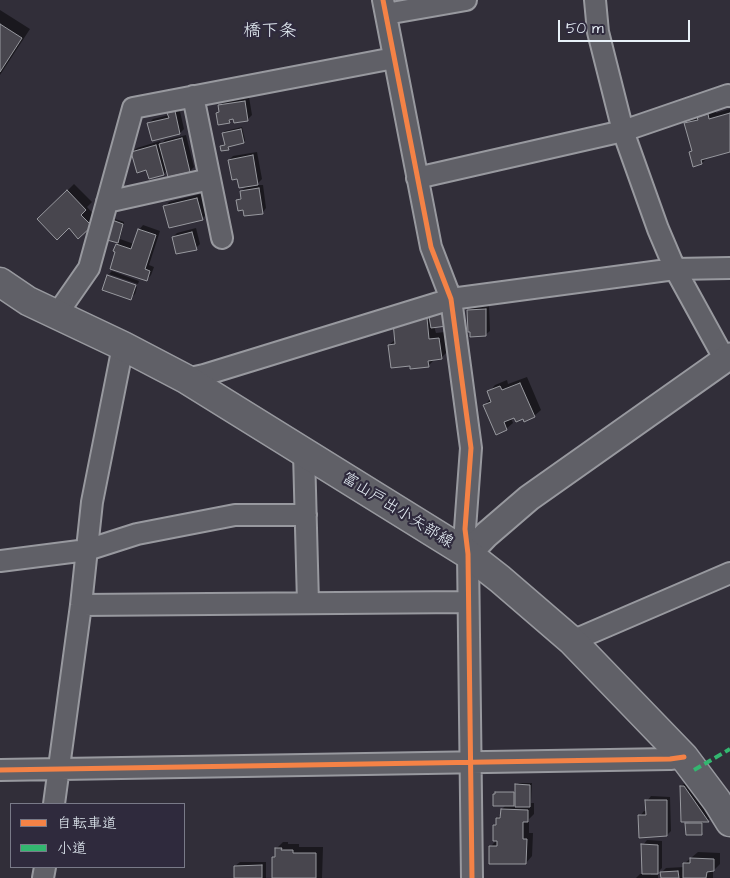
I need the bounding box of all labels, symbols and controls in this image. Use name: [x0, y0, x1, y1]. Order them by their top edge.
scale bar: [560, 10, 692, 42]
text: 50 m: [566, 18, 604, 39]
district label: 橋下条: [243, 21, 297, 43]
street label: 富山戸出小矢部線: [338, 469, 456, 553]
legend: [10, 803, 185, 868]
text: 自転車道: [57, 813, 117, 834]
text: 小道: [57, 838, 87, 859]

